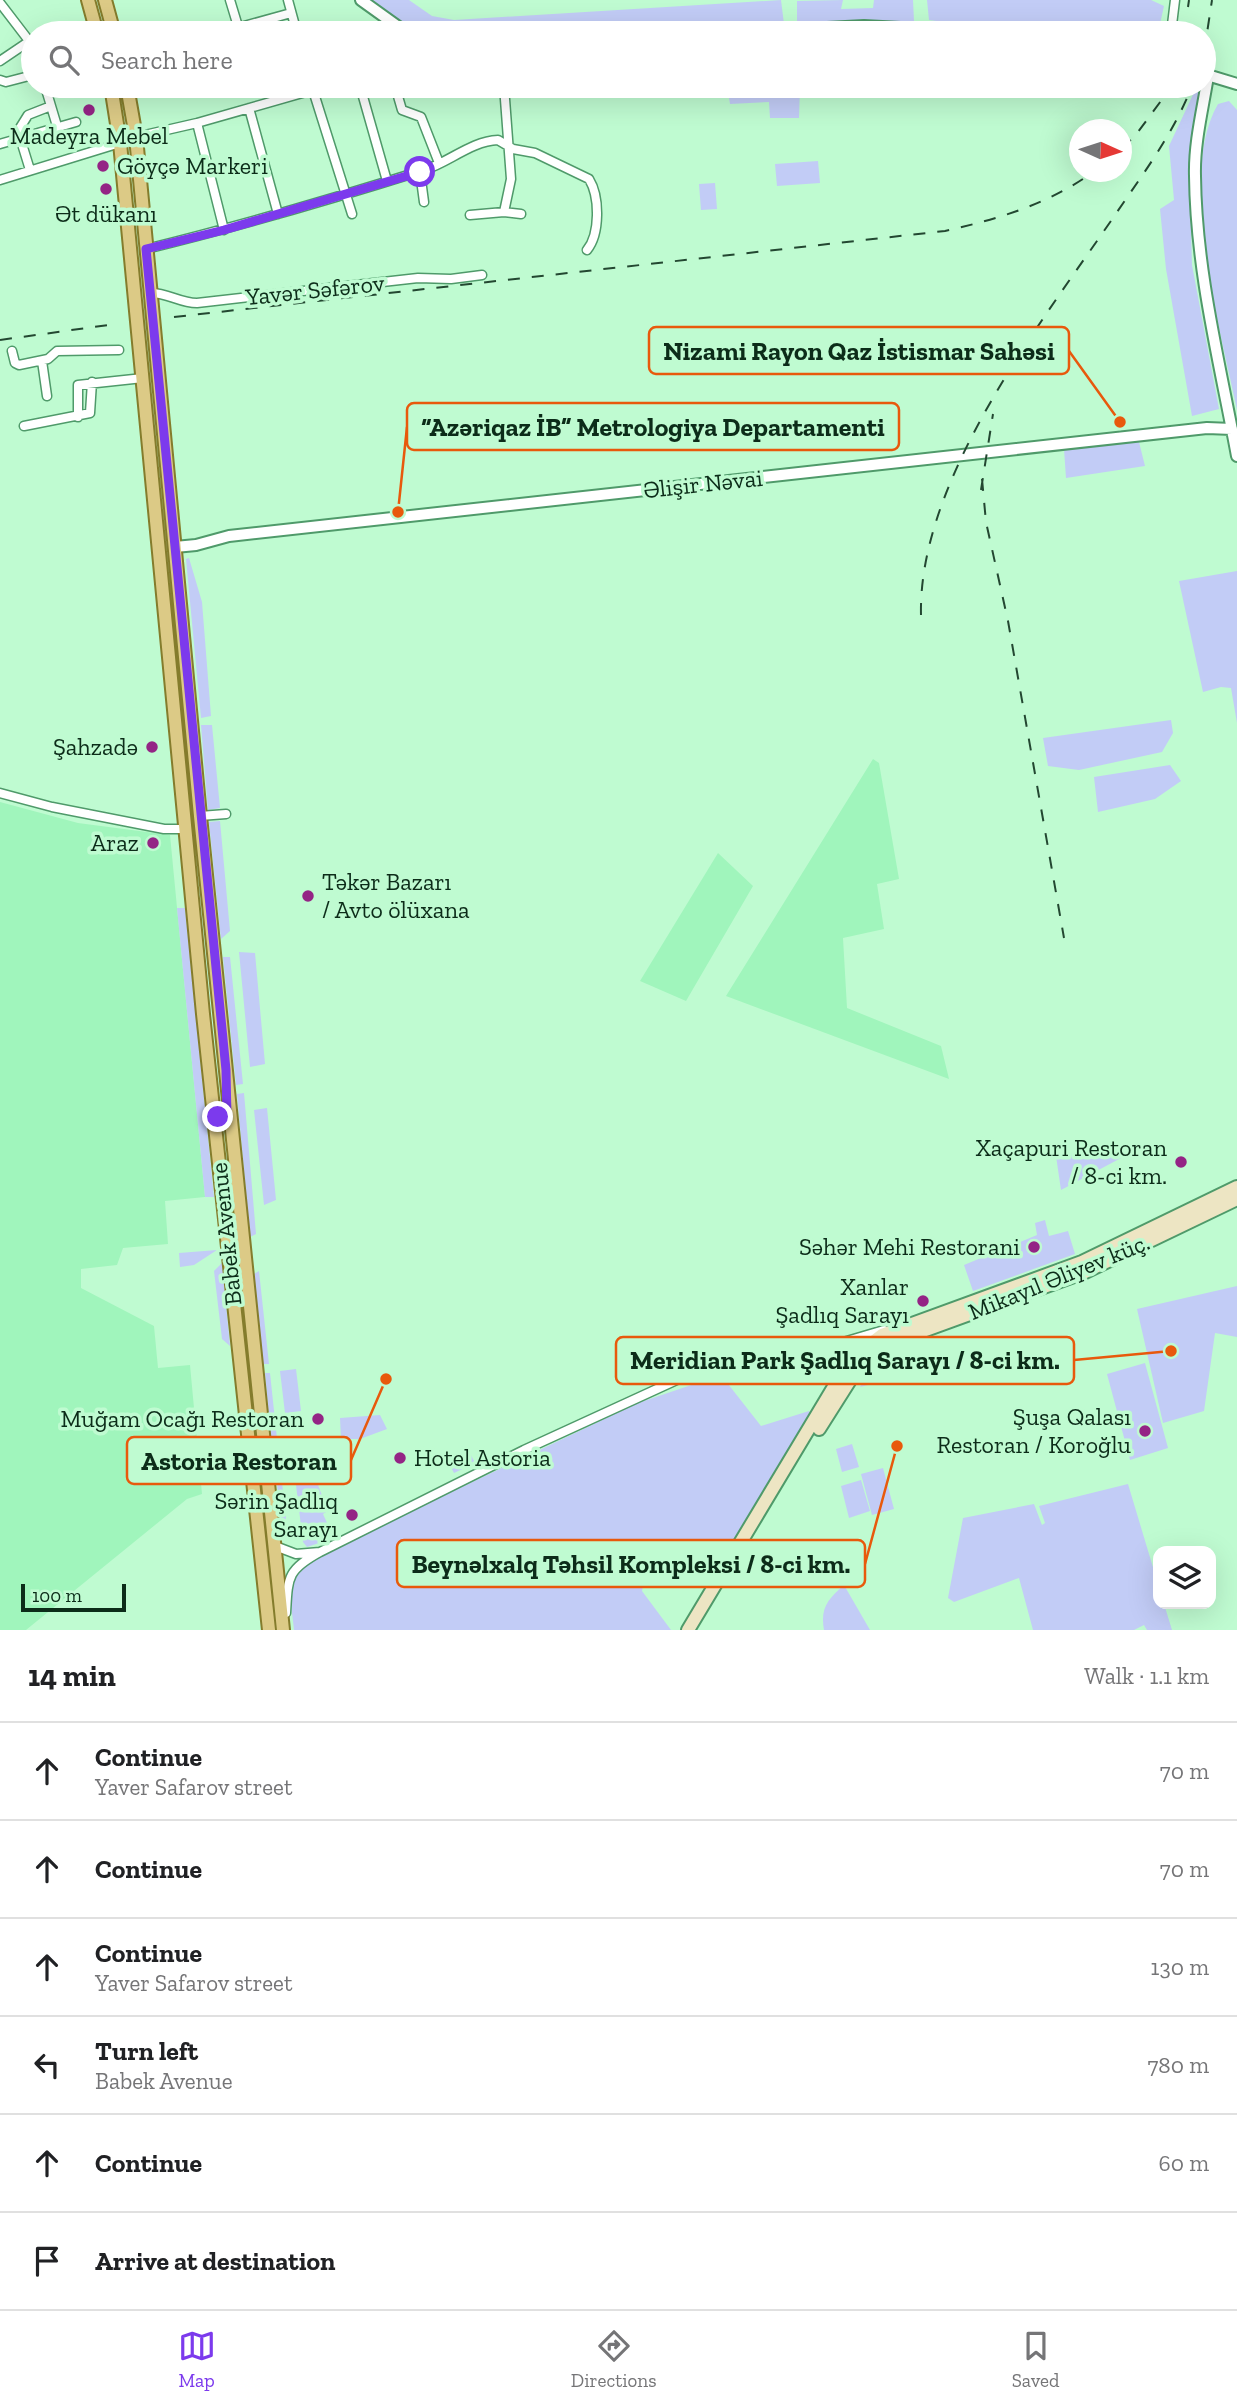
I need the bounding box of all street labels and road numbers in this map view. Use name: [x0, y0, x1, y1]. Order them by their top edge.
street label: Yavər Səfərov: [243, 268, 386, 311]
street label: Əlişir Nəvai: [642, 463, 764, 504]
street label: Babek Avenue: [204, 1161, 247, 1307]
street label: Mikayıl Əliyev küç.: [964, 1227, 1154, 1326]

